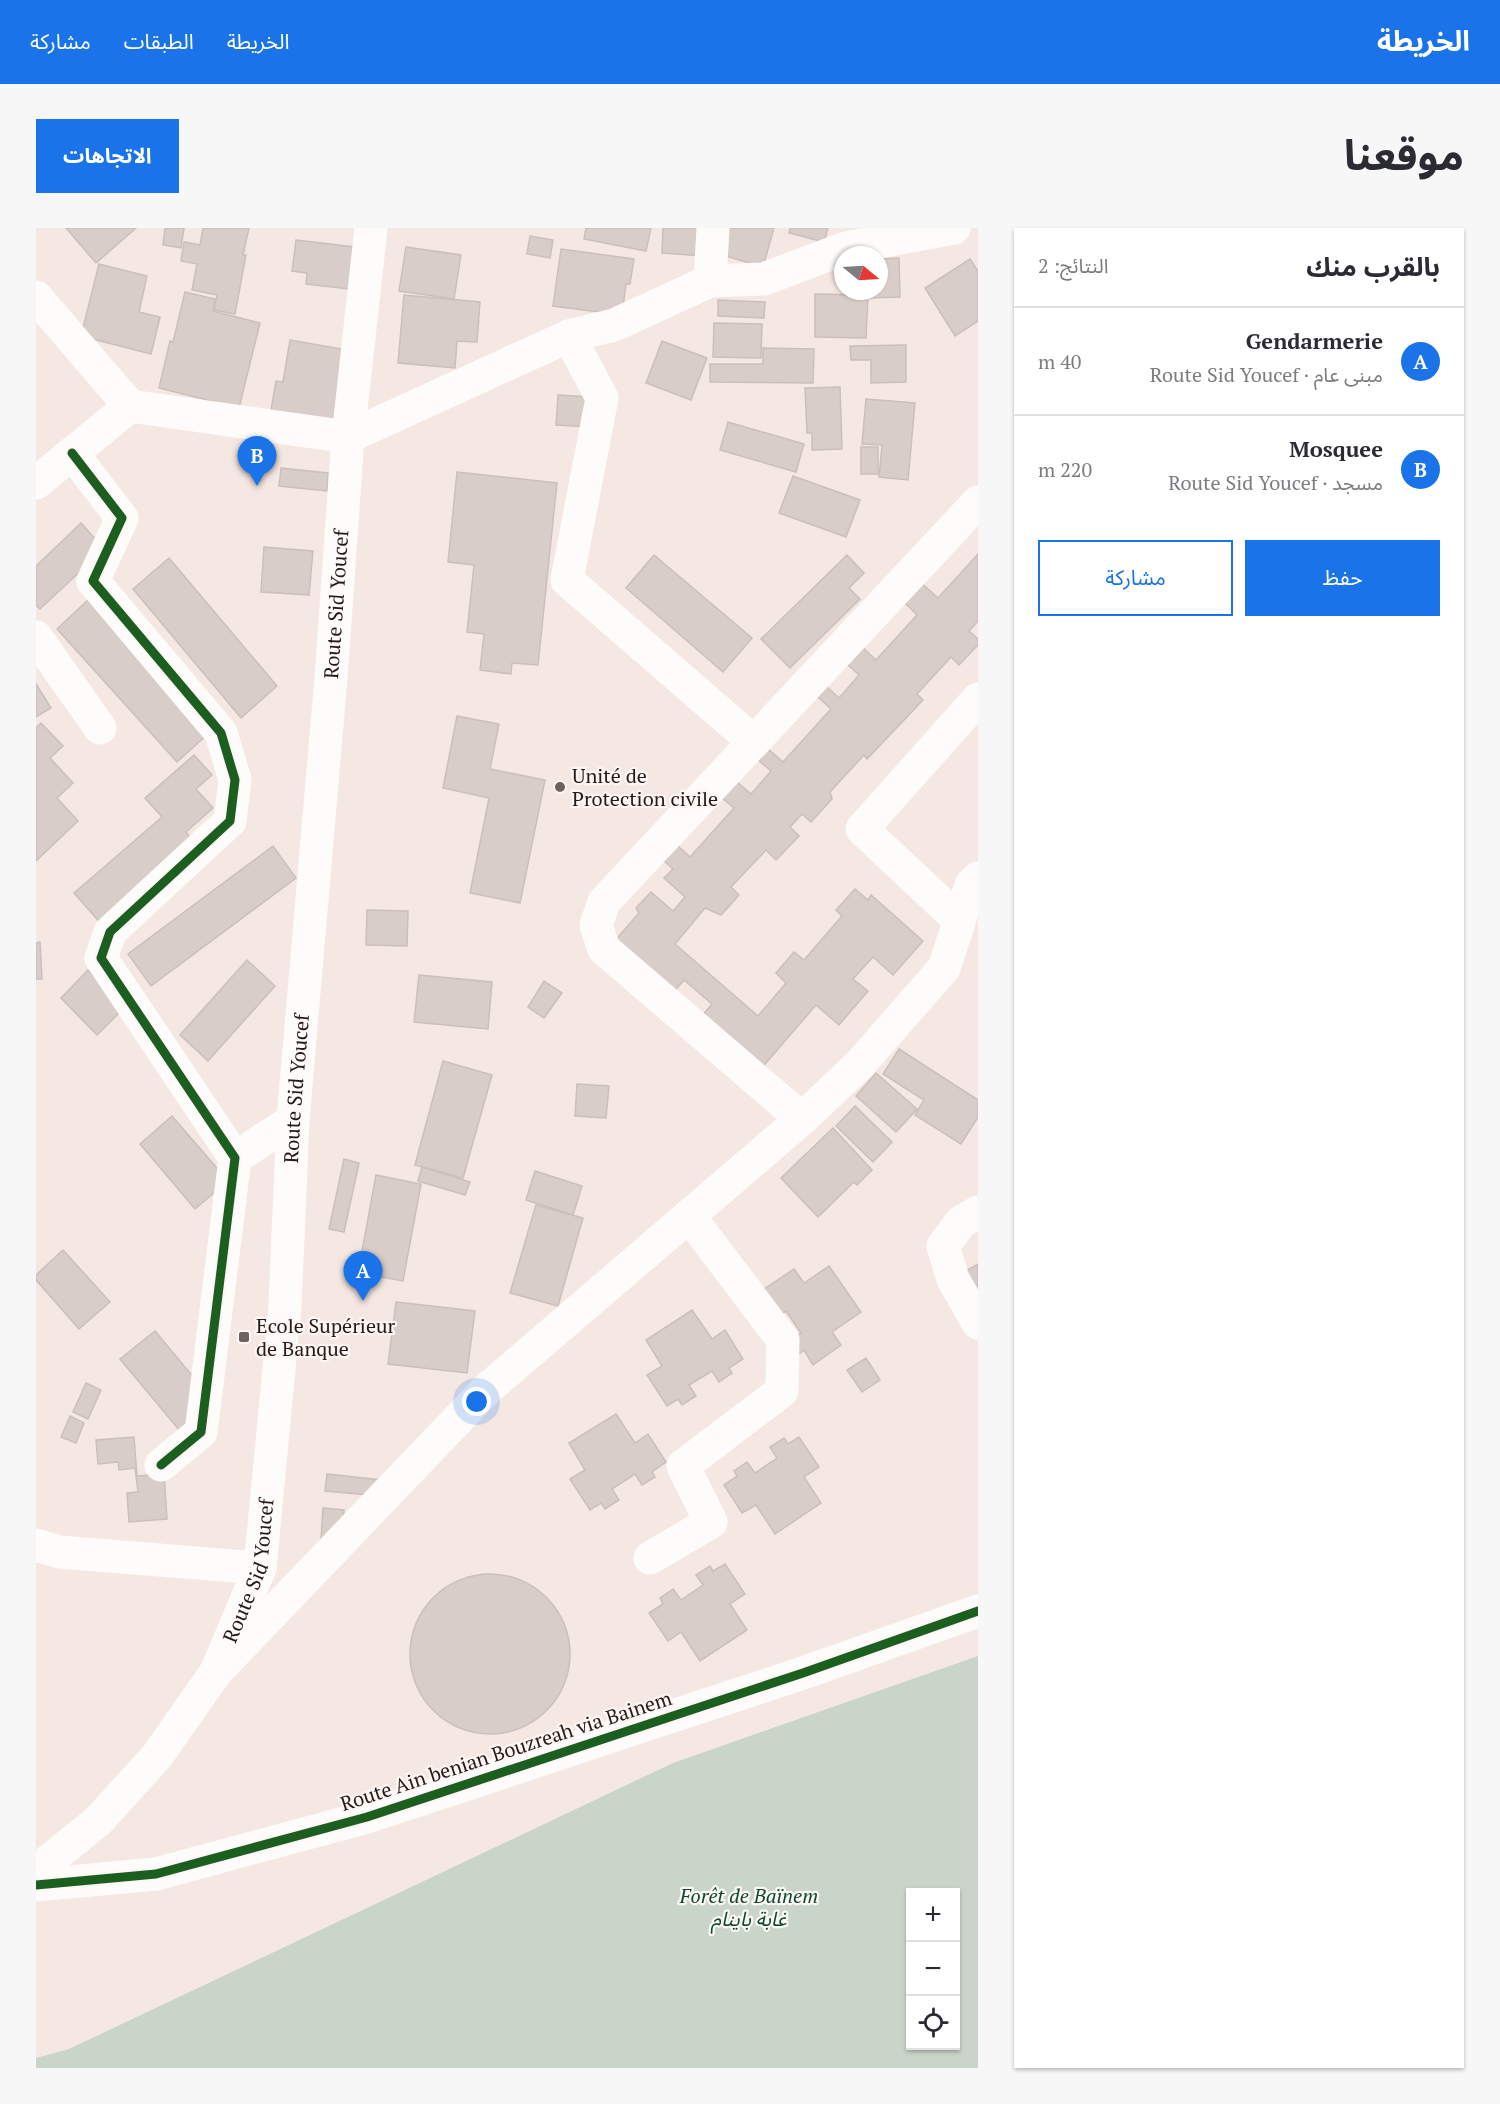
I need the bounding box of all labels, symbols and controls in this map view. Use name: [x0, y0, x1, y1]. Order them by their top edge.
text: الخريطة: [1377, 22, 1470, 59]
text: مشاركة: [30, 27, 91, 55]
text: الطبقات: [124, 27, 194, 55]
text: الخريطة: [227, 27, 290, 55]
button: الاتجاهات: [36, 119, 179, 193]
text: موقعنا: [1344, 126, 1464, 182]
north arrow: [834, 246, 888, 300]
text: بالقرب منك: [1306, 249, 1440, 283]
text: النتائج: 2: [1038, 252, 1109, 279]
text: Gendarmerie: [1246, 326, 1383, 355]
text: 40 m: [1038, 348, 1081, 375]
text: A: [1413, 348, 1428, 375]
text: مبنى عام · Route Sid Youcef: [1150, 361, 1383, 388]
text: Mosquee: [1289, 434, 1383, 463]
pin: B: [238, 436, 276, 486]
text: 220 m: [1038, 456, 1092, 483]
text: B: [1414, 456, 1427, 483]
text: مسجد · Route Sid Youcef: [1168, 469, 1383, 496]
street label: Route Sid Youcef: [317, 527, 355, 680]
button: مشاركة: [1038, 540, 1233, 616]
button: حفظ: [1245, 540, 1440, 616]
place label: Unité de Protection civile: [572, 762, 718, 812]
marker: Unité de Protection civile: [553, 780, 567, 794]
street label: Route Sid Youcef: [277, 1012, 315, 1164]
pin: A: [344, 1252, 382, 1301]
place label: Ecole Supérieur de Banque: [256, 1312, 395, 1362]
marker: Ecole Supérieur de Banque: [237, 1330, 251, 1344]
your location: [462, 1387, 491, 1416]
street label: Route Sid Youcef: [216, 1496, 280, 1647]
street label: Route Ain benian Bouzreah via Bainem: [337, 1684, 675, 1817]
park label: Forêt de Baïnem غابة باينام: [679, 1882, 818, 1934]
map controls: [906, 1888, 960, 2050]
button: +: [906, 1888, 960, 1942]
button: −: [906, 1942, 960, 1996]
button: locate: [906, 1996, 960, 2050]

